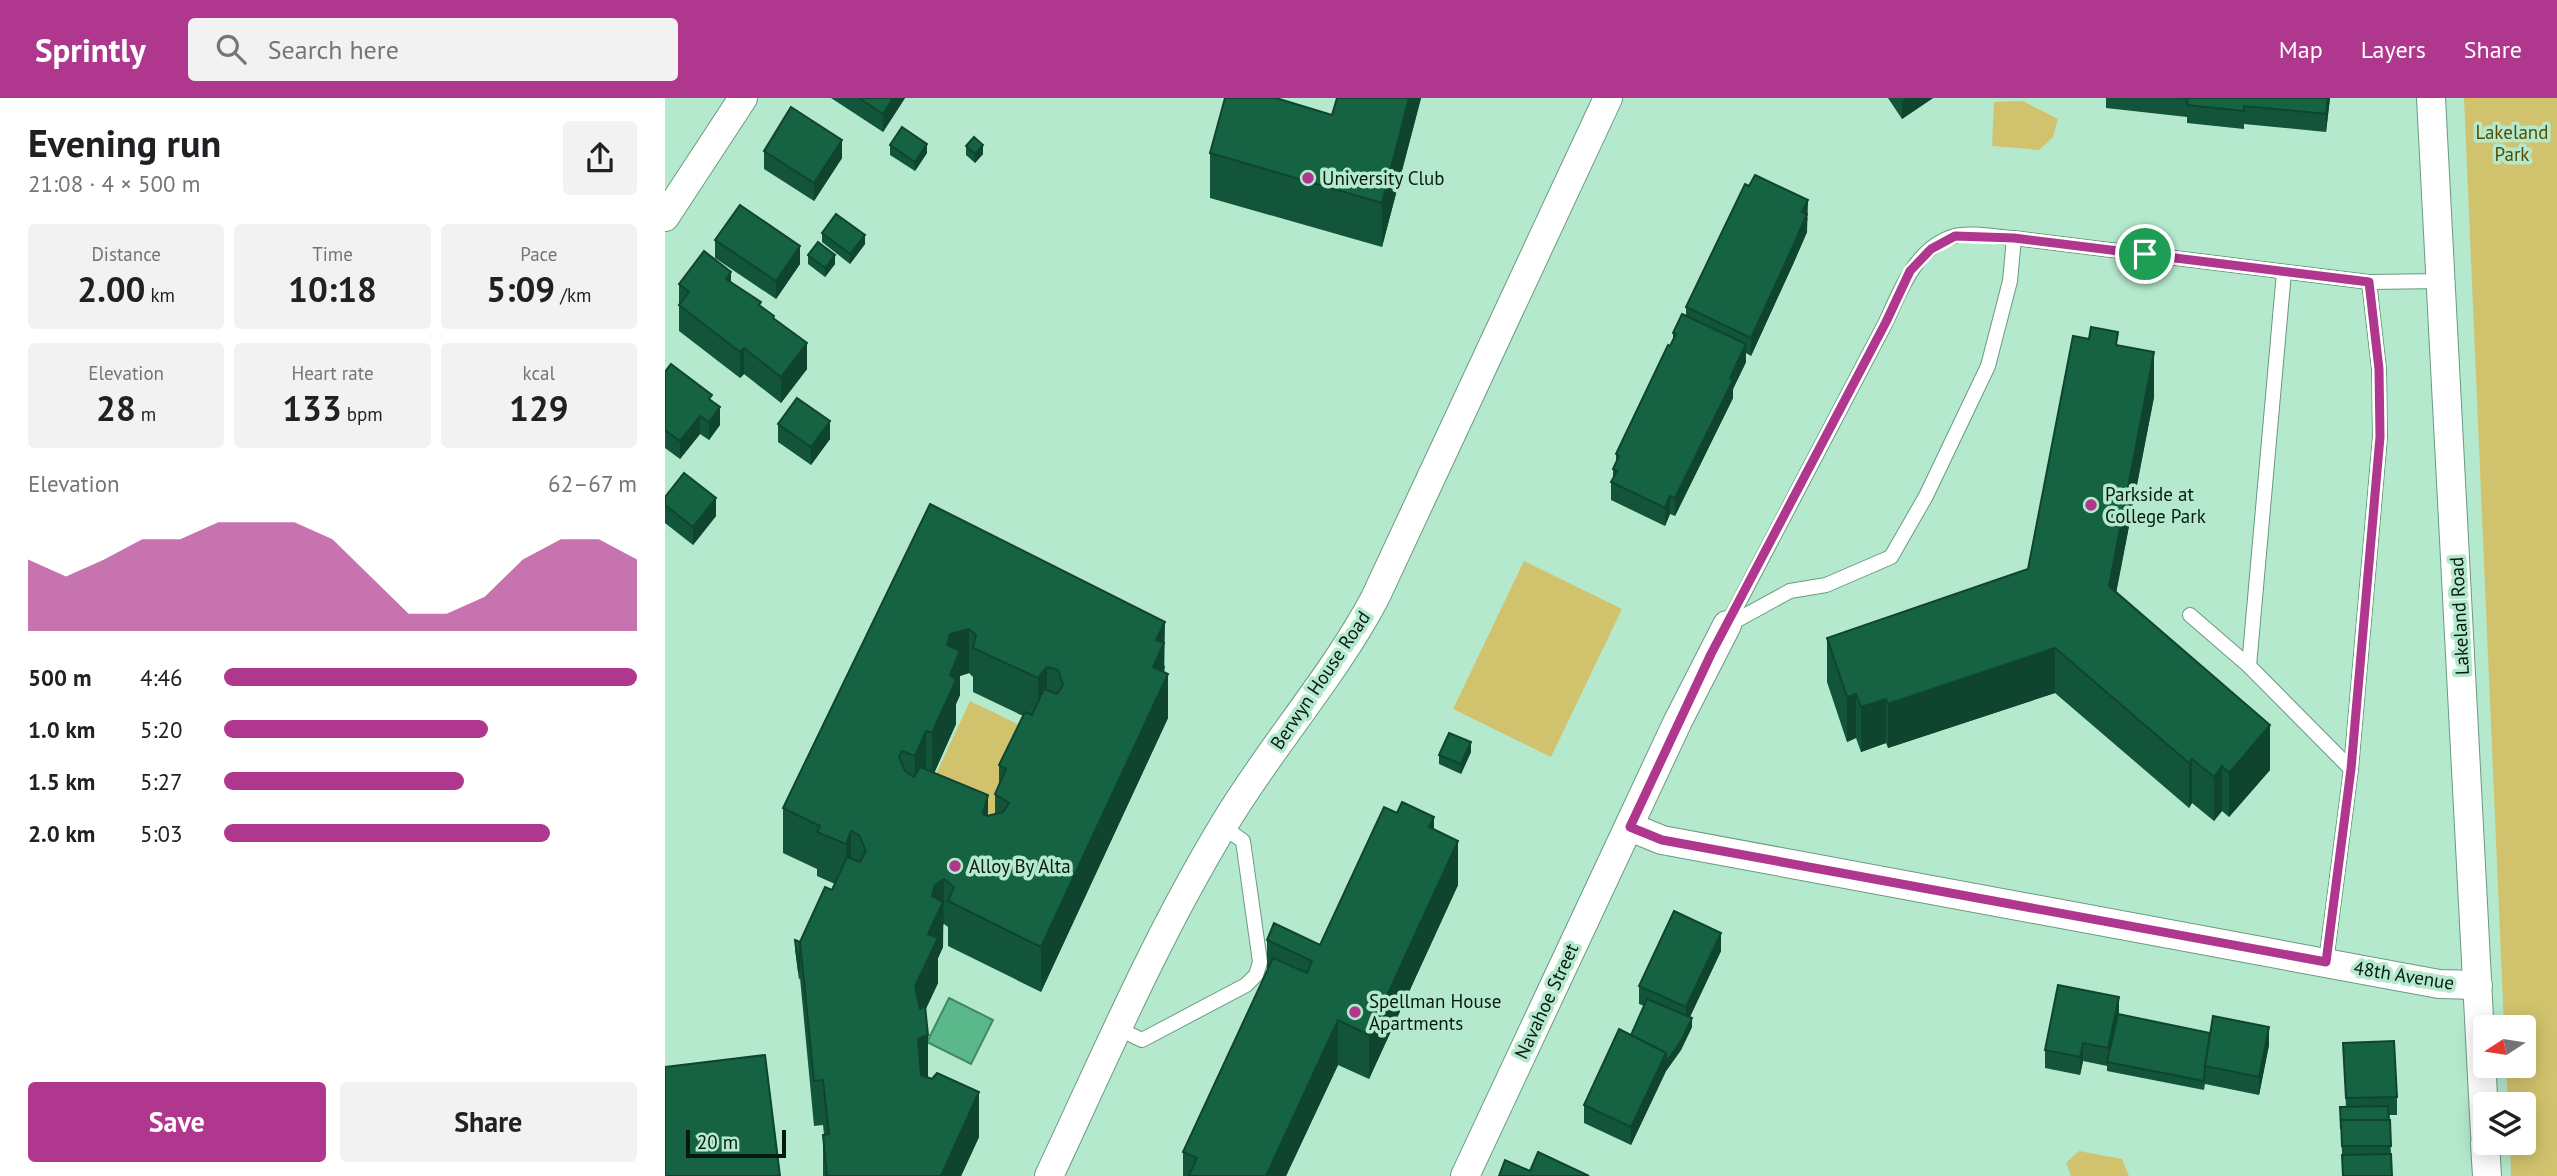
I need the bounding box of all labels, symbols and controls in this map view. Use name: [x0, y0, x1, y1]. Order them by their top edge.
search box: [188, 18, 678, 81]
text: Sprintly: [35, 28, 146, 71]
icon: search: [212, 30, 250, 68]
text: Search here: [268, 33, 399, 66]
text: Map: [2279, 34, 2323, 65]
text: Layers: [2361, 34, 2426, 65]
text: Share: [2464, 34, 2522, 65]
text: Evening run: [28, 118, 221, 167]
park label: Lakeland Park: [2476, 120, 2548, 166]
button: share: [563, 121, 637, 195]
place label: University Club: [1322, 166, 1445, 190]
text: 21:08 · 4 × 500 m: [28, 169, 200, 198]
marker: University Club: [1300, 170, 1316, 186]
pin: [2115, 224, 2175, 284]
icon: arrive: [2126, 235, 2164, 273]
text: Distance: [91, 242, 161, 266]
text: Time: [312, 242, 353, 266]
text: Pace: [520, 242, 557, 266]
text: 2.00: [77, 266, 145, 312]
text: 10:18: [288, 266, 377, 312]
text: 5:09: [486, 266, 555, 312]
text: km: [145, 283, 175, 307]
text: /km: [555, 283, 591, 307]
text: Elevation: [88, 361, 164, 385]
text: Heart rate: [291, 361, 374, 385]
text: kcal: [523, 361, 555, 385]
text: 28: [96, 385, 136, 431]
text: 133: [282, 385, 342, 431]
text: 129: [509, 385, 569, 431]
text: m: [136, 402, 156, 426]
text: bpm: [342, 402, 383, 426]
text: Elevation: [28, 469, 120, 498]
text: 62–67 m: [548, 469, 637, 498]
place label: Parkside at College Park: [2105, 482, 2206, 528]
marker: Parkside at College Park: [2083, 497, 2099, 513]
street label: Lakeland Road: [2444, 556, 2474, 676]
street label: Berwyn House Road: [1265, 606, 1375, 754]
text: 500 m: [28, 663, 91, 692]
text: 4:46: [140, 663, 183, 692]
text: 1.0 km: [28, 715, 95, 744]
text: 5:20: [140, 715, 183, 744]
text: 1.5 km: [28, 767, 95, 796]
text: 5:27: [140, 767, 183, 796]
text: 2.0 km: [28, 819, 95, 848]
text: 5:03: [140, 819, 183, 848]
place label: Alloy By Alta: [969, 854, 1071, 878]
marker: Alloy By Alta: [947, 858, 963, 874]
street label: Navahoe Street: [1509, 939, 1583, 1063]
street label: 48th Avenue: [2352, 955, 2456, 995]
place label: Spellman House Apartments: [1369, 989, 1501, 1035]
marker: Spellman House Apartments: [1347, 1004, 1363, 1020]
north arrow: [2473, 1015, 2536, 1078]
map controls: [2473, 1015, 2536, 1155]
button: Save: [28, 1082, 326, 1162]
button: Share: [340, 1082, 637, 1162]
button: layers: [2473, 1092, 2536, 1155]
scale bar: [686, 1127, 786, 1159]
text: 20 m: [697, 1130, 738, 1154]

